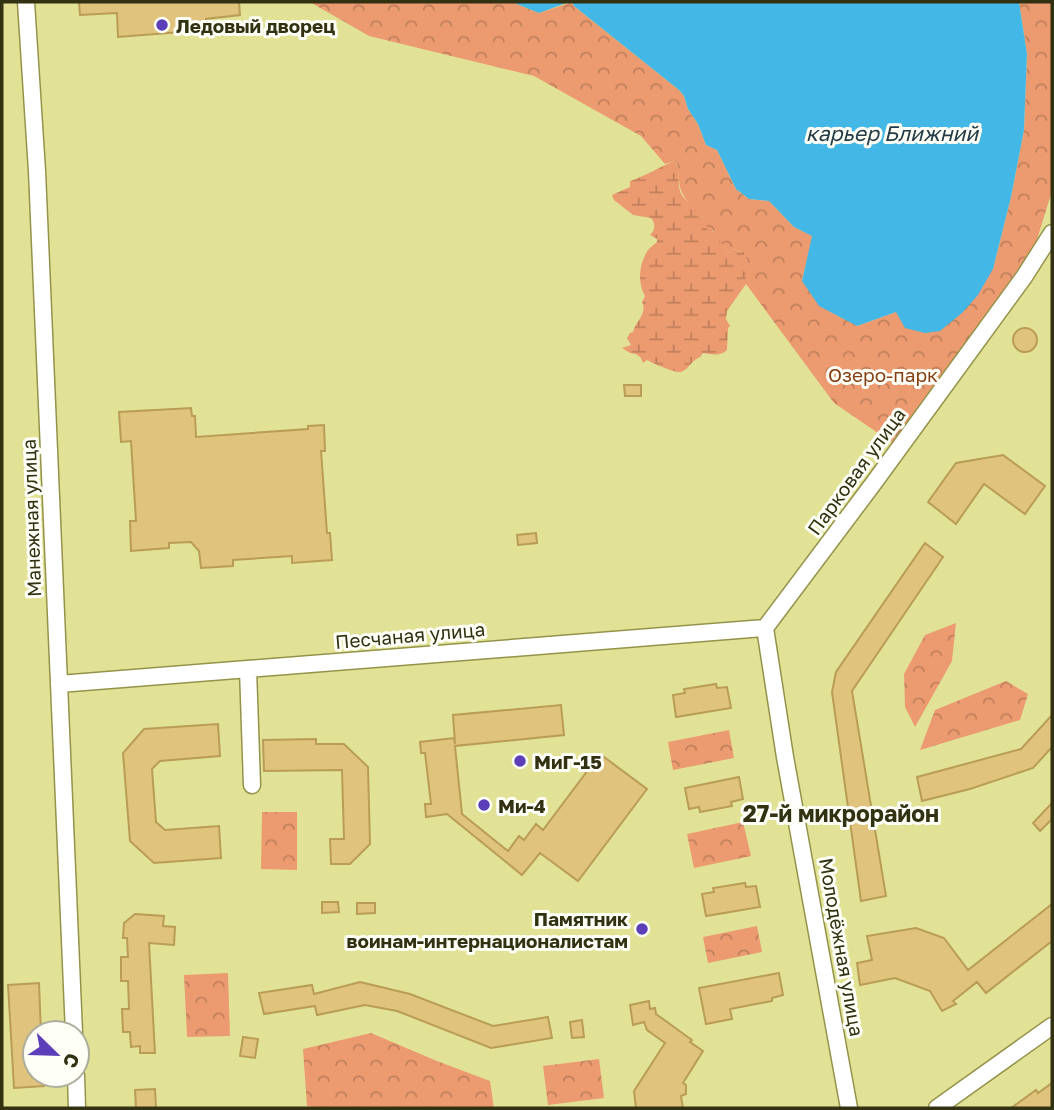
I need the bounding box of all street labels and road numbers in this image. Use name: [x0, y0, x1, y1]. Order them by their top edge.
street label: Парковая улица: [802, 403, 910, 539]
street label: Манежная улица: [17, 439, 45, 597]
street label: Песчаная улица: [334, 617, 486, 653]
street label: Молодёжная улица: [815, 856, 869, 1038]

